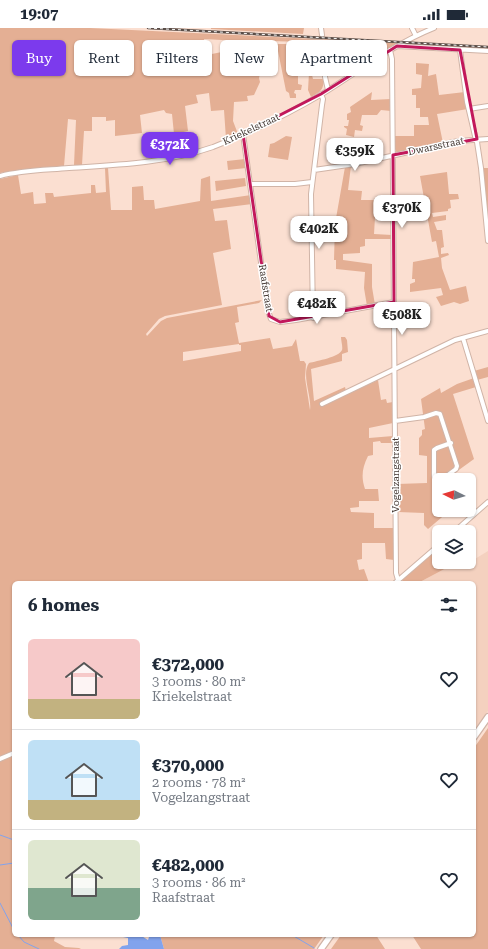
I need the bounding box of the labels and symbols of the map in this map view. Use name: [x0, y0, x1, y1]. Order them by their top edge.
street label: Kriekelstraat: [221, 111, 281, 147]
pin: €372K: [142, 132, 198, 166]
street label: Dwarsstraat: [407, 135, 465, 157]
pin: €359K: [327, 138, 383, 172]
pin: €370K: [374, 195, 430, 229]
pin: €402K: [291, 216, 347, 250]
street label: Raafstraat: [257, 263, 275, 313]
pin: €482K: [289, 291, 345, 325]
pin: €508K: [374, 302, 430, 336]
street label: Vogelzangstraat: [390, 437, 401, 513]
north arrow: [432, 473, 476, 517]

